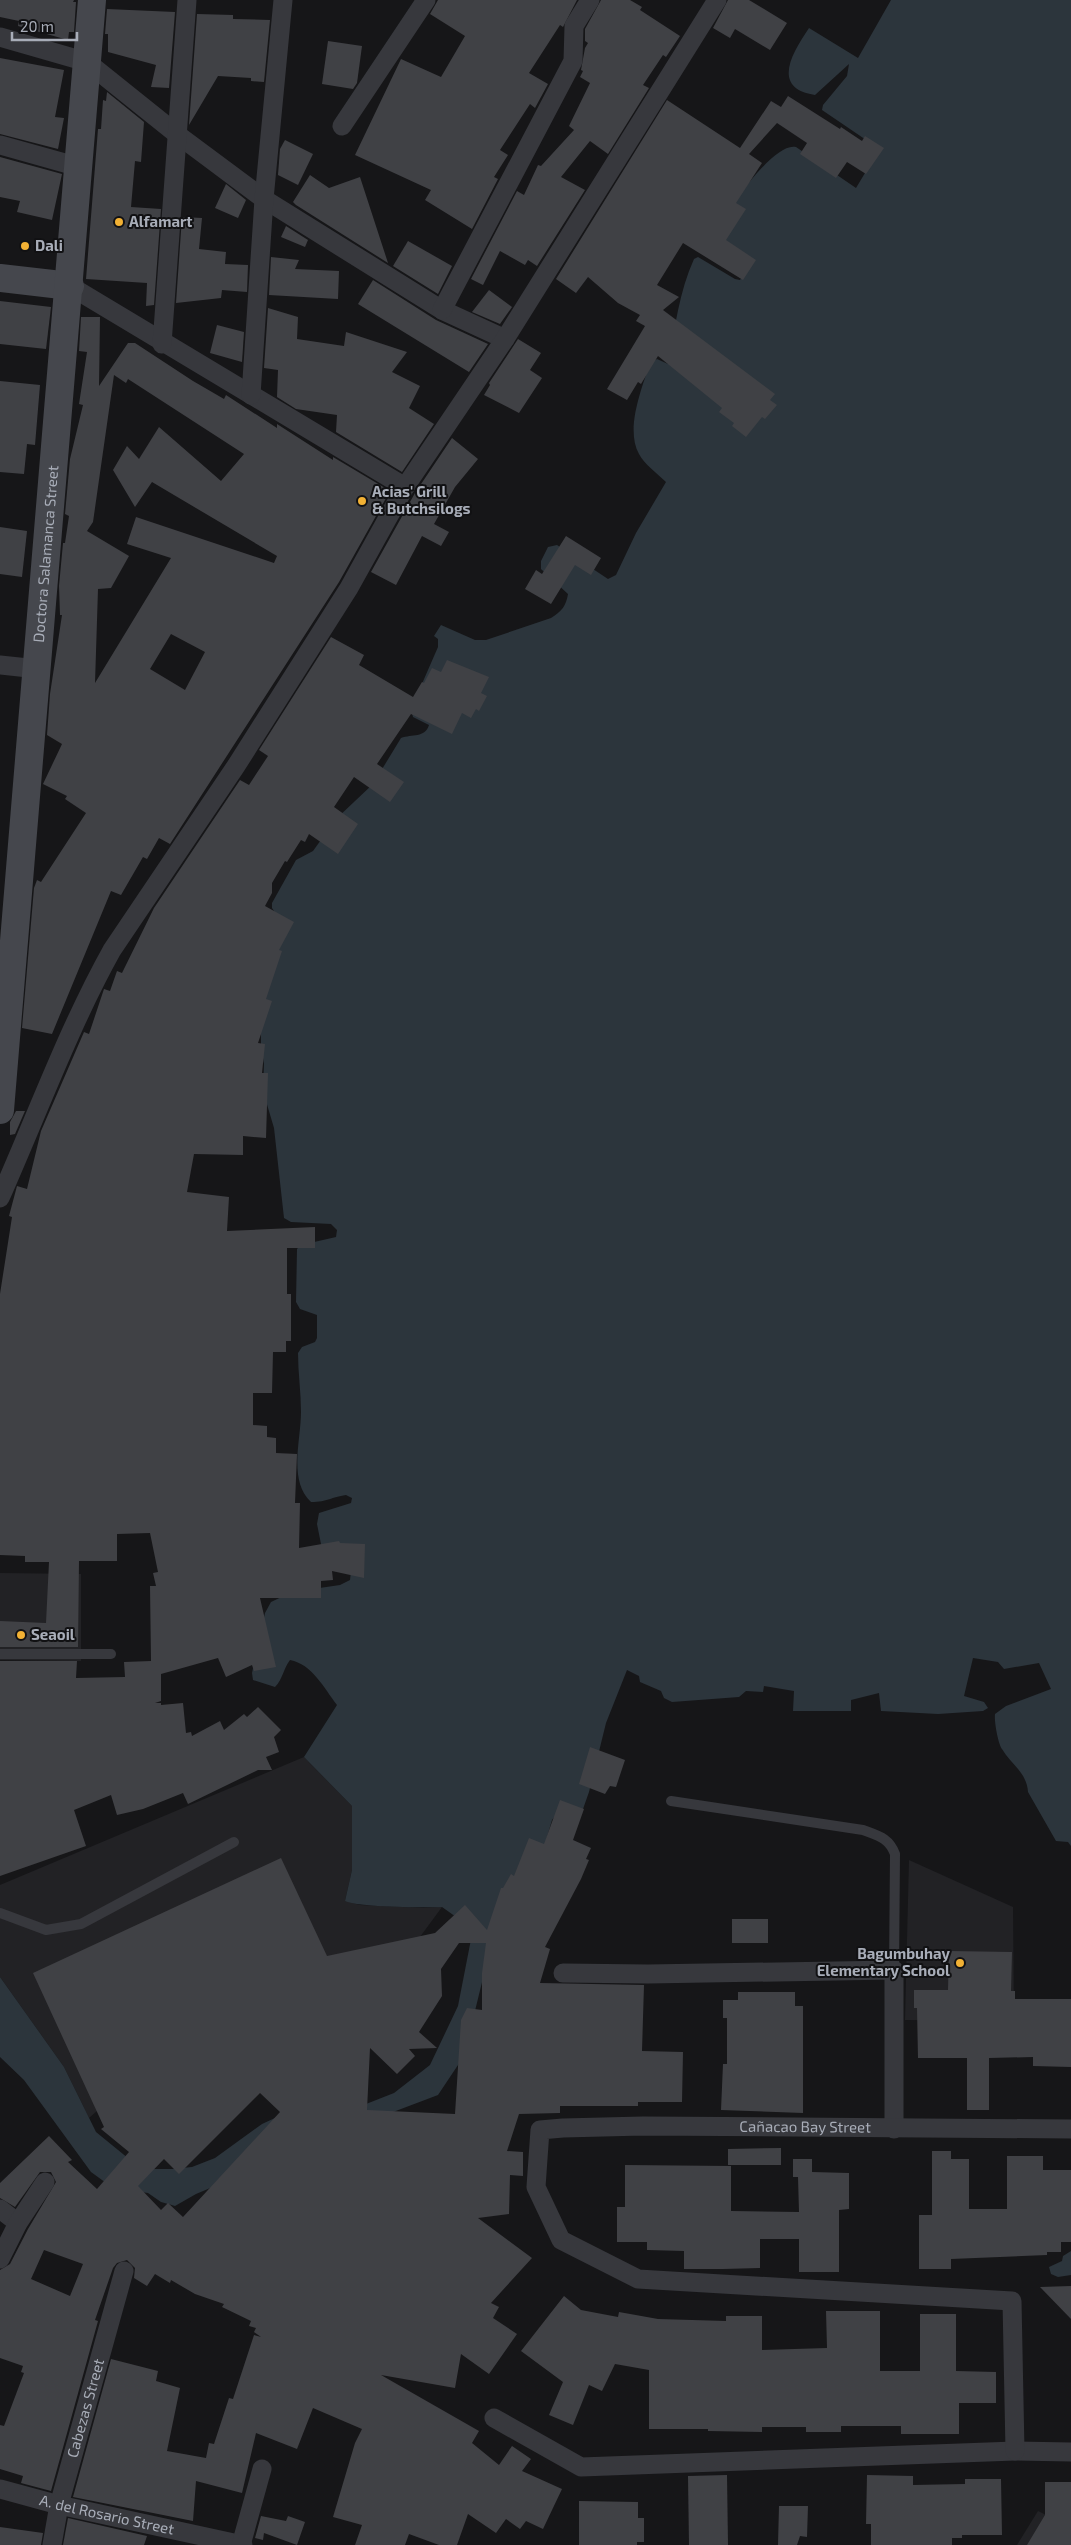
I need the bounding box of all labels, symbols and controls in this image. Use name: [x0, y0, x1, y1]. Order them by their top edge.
scale bar: [12, 10, 78, 42]
text: 20 m: [20, 17, 54, 35]
place label: Alfamart: [129, 212, 192, 230]
marker: Alfamart: [113, 216, 125, 228]
place label: Dali: [35, 236, 63, 254]
marker: Dali: [19, 240, 31, 252]
street label: Doctora Salamanca Street: [29, 464, 61, 643]
place label: Acias' Grill & Butchsilogs: [372, 482, 471, 517]
marker: Acias' Grill & Butchsilogs: [356, 495, 368, 507]
place label: Seaoil: [31, 1625, 75, 1643]
marker: Seaoil: [15, 1629, 27, 1641]
place label: Bagumbuhay Elementary School: [817, 1944, 951, 1980]
marker: Bagumbuhay Elementary School: [954, 1957, 966, 1969]
street label: Cañacao Bay Street: [739, 2117, 871, 2136]
street label: Cabezas Street: [63, 2356, 107, 2460]
street label: A. del Rosario Street: [38, 2490, 176, 2538]

